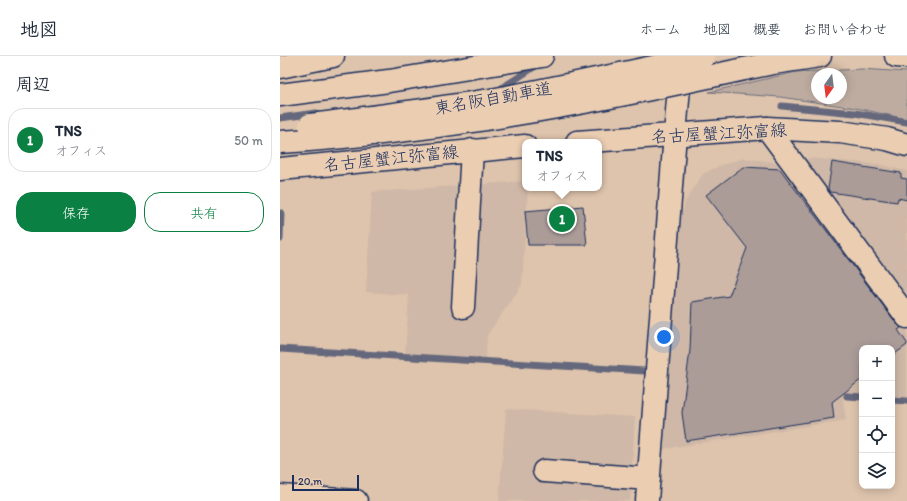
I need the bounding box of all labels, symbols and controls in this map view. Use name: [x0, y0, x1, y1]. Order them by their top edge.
text: 地図: [20, 18, 58, 41]
text: ホーム: [640, 21, 681, 38]
text: 地図: [703, 21, 731, 38]
text: 概要: [753, 21, 781, 38]
text: お問い合わせ: [803, 21, 887, 38]
north arrow: [811, 68, 847, 104]
text: 周辺: [16, 74, 50, 94]
street label: 東名阪自動車道: [433, 78, 553, 118]
street label: 名古屋蟹江弥富線: [651, 119, 787, 147]
text: TNS: [55, 122, 82, 140]
text: 1: [27, 133, 33, 148]
text: 50 m: [234, 133, 263, 148]
popup: [522, 139, 602, 191]
street label: 名古屋蟹江弥富線: [322, 141, 460, 175]
text: オフィス: [55, 143, 107, 158]
text: TNS: [536, 147, 563, 165]
text: オフィス: [536, 168, 588, 183]
button: 保存: [16, 192, 136, 232]
button: 共有: [144, 192, 264, 232]
pin: 1: [549, 204, 575, 234]
your location: [654, 327, 674, 347]
map controls: [859, 345, 895, 489]
button: +: [859, 345, 895, 381]
button: −: [859, 381, 895, 417]
button: locate: [859, 417, 895, 453]
button: layers: [859, 453, 895, 489]
scale bar: [292, 473, 359, 492]
text: 20 m: [298, 475, 322, 488]

